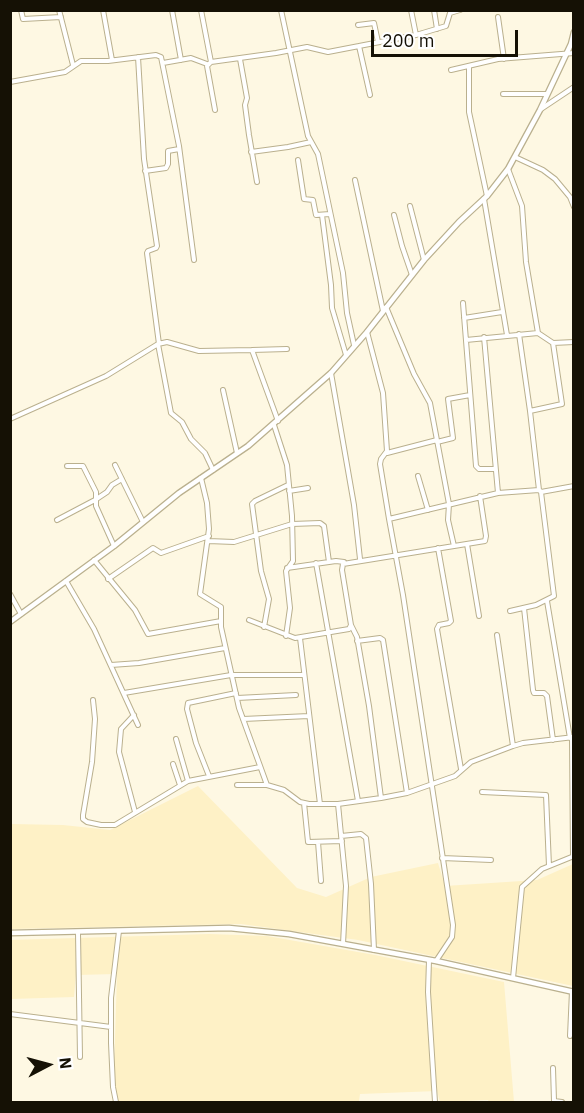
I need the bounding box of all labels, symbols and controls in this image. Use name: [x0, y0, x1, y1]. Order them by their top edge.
scale bar: [374, 18, 521, 56]
text: 200 m: [382, 29, 434, 52]
north arrow: [18, 1035, 78, 1095]
text: N: [55, 1056, 76, 1070]

